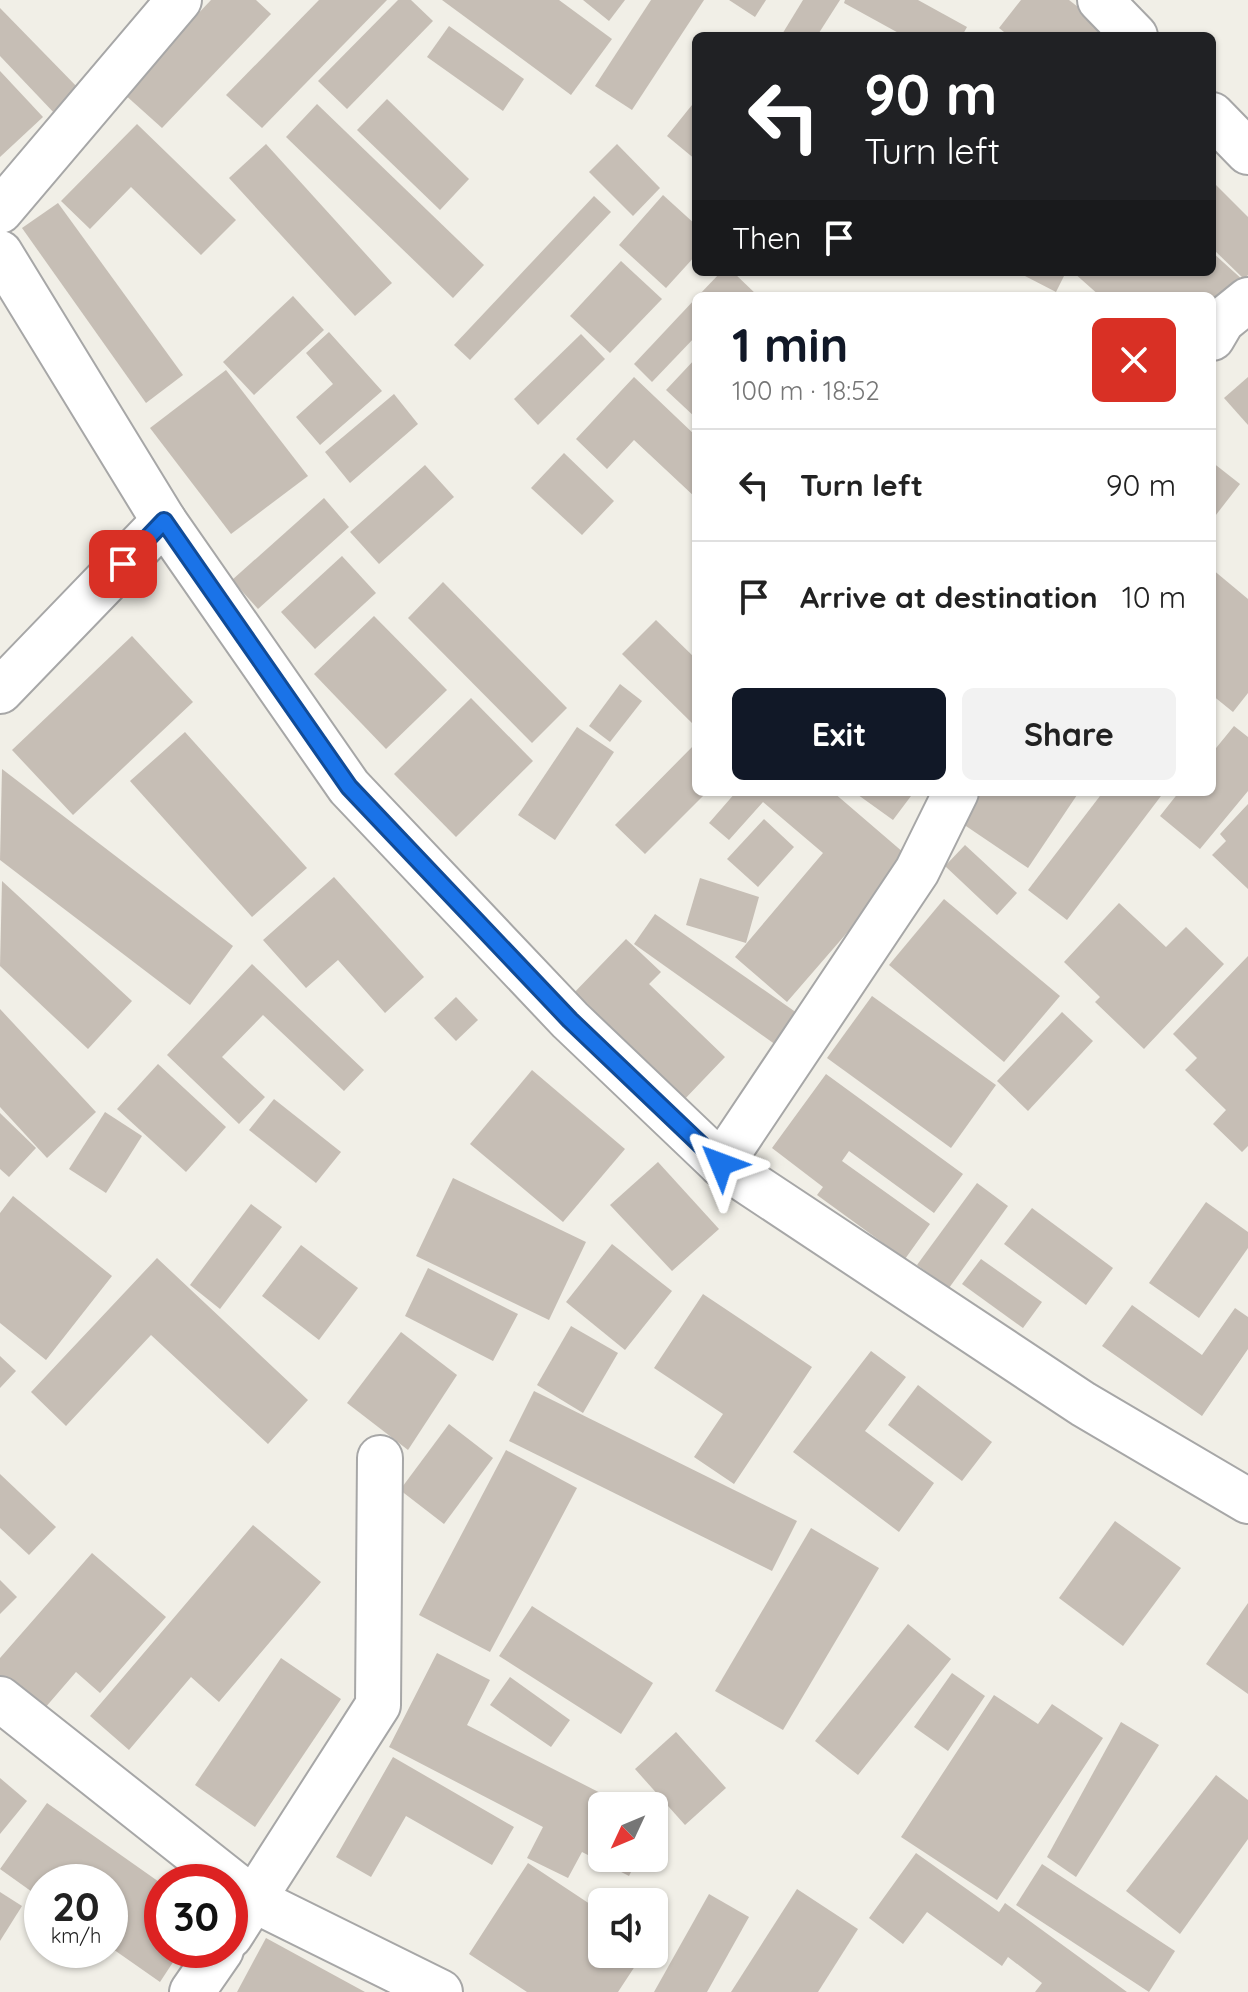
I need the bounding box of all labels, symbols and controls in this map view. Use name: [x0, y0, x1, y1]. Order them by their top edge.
text: 90 m: [864, 59, 998, 129]
icon: left: [732, 64, 836, 168]
text: Turn left: [864, 128, 1000, 173]
icon: arrive: [817, 216, 861, 260]
text: Then: [732, 219, 801, 257]
text: 1 min: [732, 314, 848, 374]
button: close: [1092, 318, 1176, 402]
text: 100 m · 18:52: [732, 374, 880, 407]
icon: left: [732, 463, 776, 507]
text: Turn left: [800, 466, 923, 504]
text: 90 m: [1106, 466, 1176, 504]
pin: [89, 530, 157, 598]
icon: arrive: [101, 542, 145, 586]
icon: arrive: [732, 575, 776, 619]
text: Arrive at destination: [800, 578, 1098, 616]
text: 10 m: [1122, 578, 1186, 616]
button: Exit: [732, 688, 946, 780]
button: Share: [962, 688, 1176, 780]
position arrow: [679, 1122, 763, 1206]
north arrow: [588, 1792, 668, 1872]
map controls: [588, 1792, 668, 1968]
speed limit sign: 30: [144, 1864, 248, 1968]
text: 20: [52, 1881, 100, 1931]
button: sound: [588, 1888, 668, 1968]
text: km/h: [51, 1923, 101, 1948]

